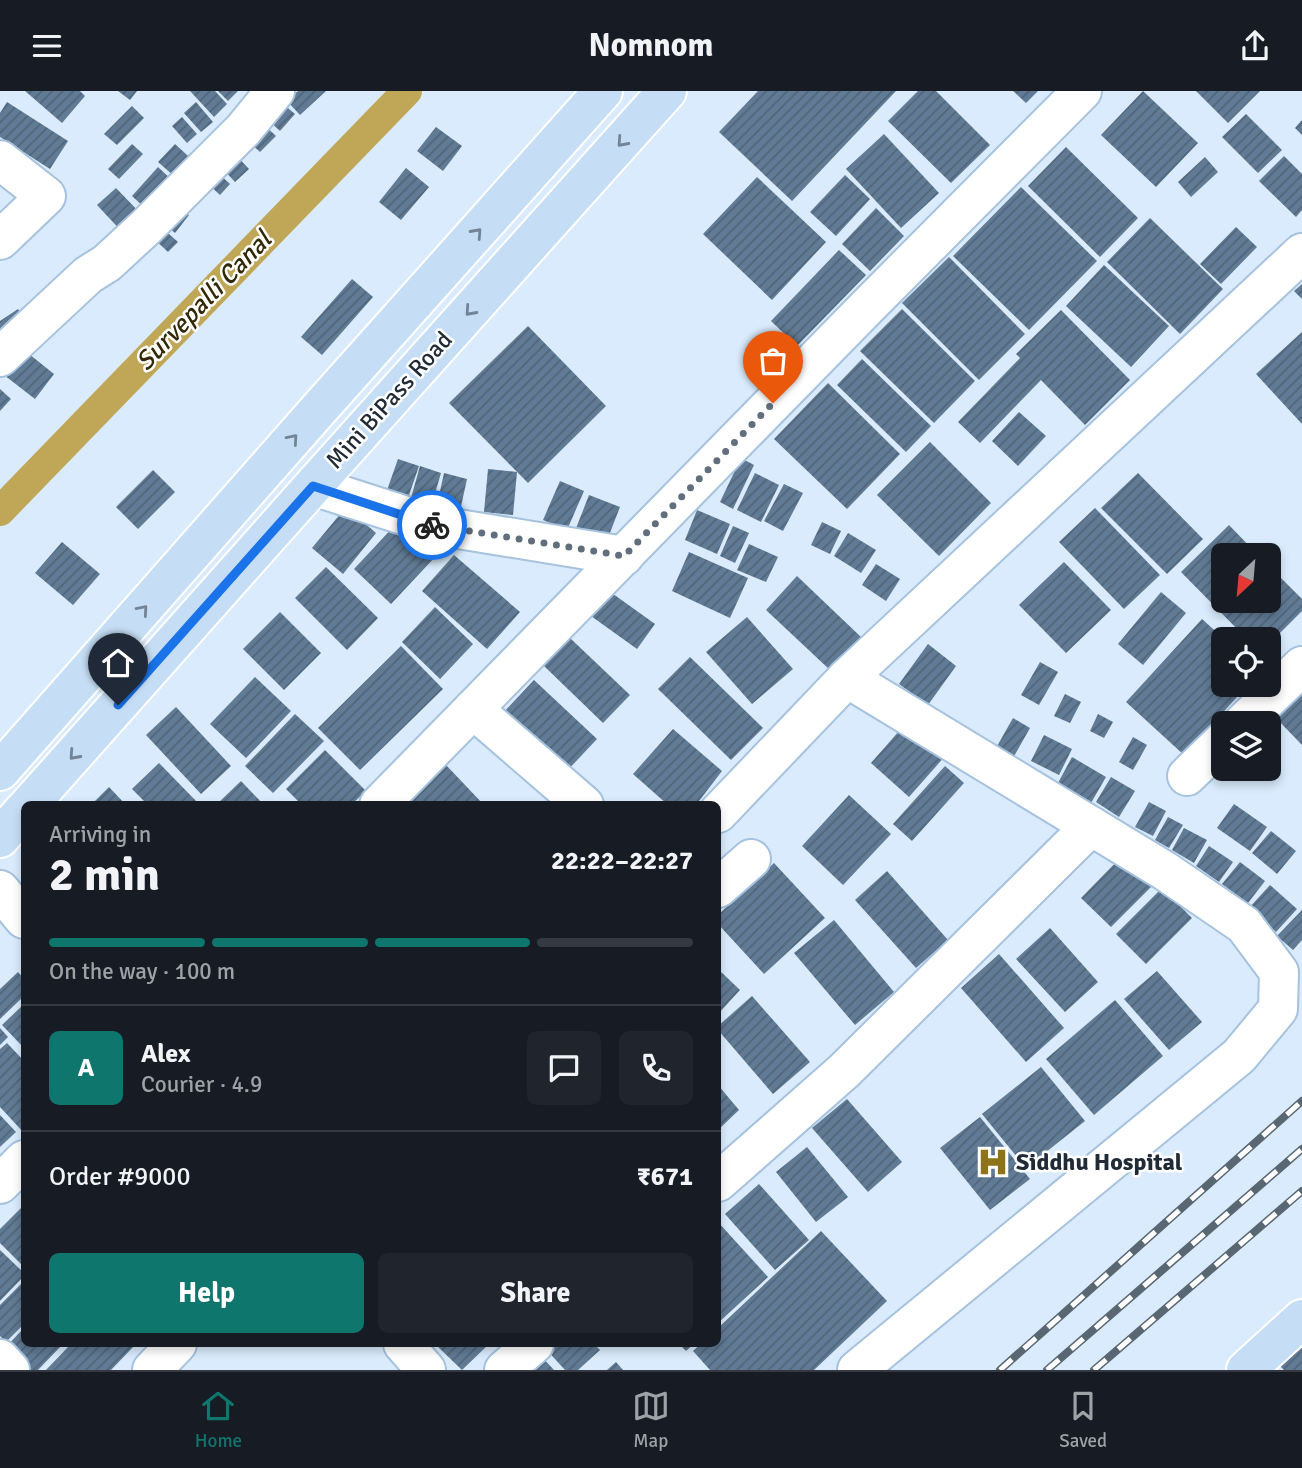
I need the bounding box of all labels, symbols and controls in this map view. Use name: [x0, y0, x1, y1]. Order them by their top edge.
text: Nomnom: [589, 26, 713, 65]
icon: menu: [28, 27, 66, 65]
icon: share: [1236, 27, 1274, 65]
one-way arrow: [617, 134, 630, 147]
water label: Survepalli Canal: [129, 223, 280, 378]
one-way arrow: [469, 228, 481, 241]
one-way arrow: [465, 303, 478, 316]
street label: Mini BiPass Road: [319, 325, 459, 475]
pin: [743, 331, 803, 403]
icon: bag: [754, 342, 792, 380]
one-way arrow: [285, 434, 297, 447]
courier: [397, 490, 467, 560]
icon: bike: [413, 506, 451, 544]
north arrow: [1211, 543, 1281, 613]
map controls: [1211, 543, 1281, 781]
one-way arrow: [135, 605, 147, 618]
button: locate: [1211, 627, 1281, 697]
pin: [88, 633, 148, 705]
icon: home: [99, 644, 137, 682]
button: layers: [1211, 711, 1281, 781]
one-way arrow: [69, 747, 82, 760]
text: Arriving in: [49, 820, 151, 849]
text: 22:22–22:27: [551, 845, 693, 877]
text: 2 min: [49, 847, 160, 903]
text: On the way · 100 m: [49, 957, 235, 986]
button: chat: [527, 1031, 601, 1105]
button: phone: [619, 1031, 693, 1105]
text: Alex: [141, 1038, 191, 1070]
text: A: [78, 1052, 94, 1084]
text: Courier · 4.9: [141, 1070, 262, 1099]
hospital icon: Siddhu Hospital: [976, 1145, 1010, 1179]
place label: Siddhu Hospital: [1016, 1147, 1183, 1177]
text: Order #9000: [49, 1161, 190, 1193]
text: ₹671: [637, 1161, 693, 1193]
button: Help: [49, 1253, 364, 1333]
button: Share: [378, 1253, 693, 1333]
tab: Home: [195, 1387, 242, 1453]
tab: Map: [632, 1387, 670, 1453]
tab: Saved: [1059, 1387, 1107, 1453]

